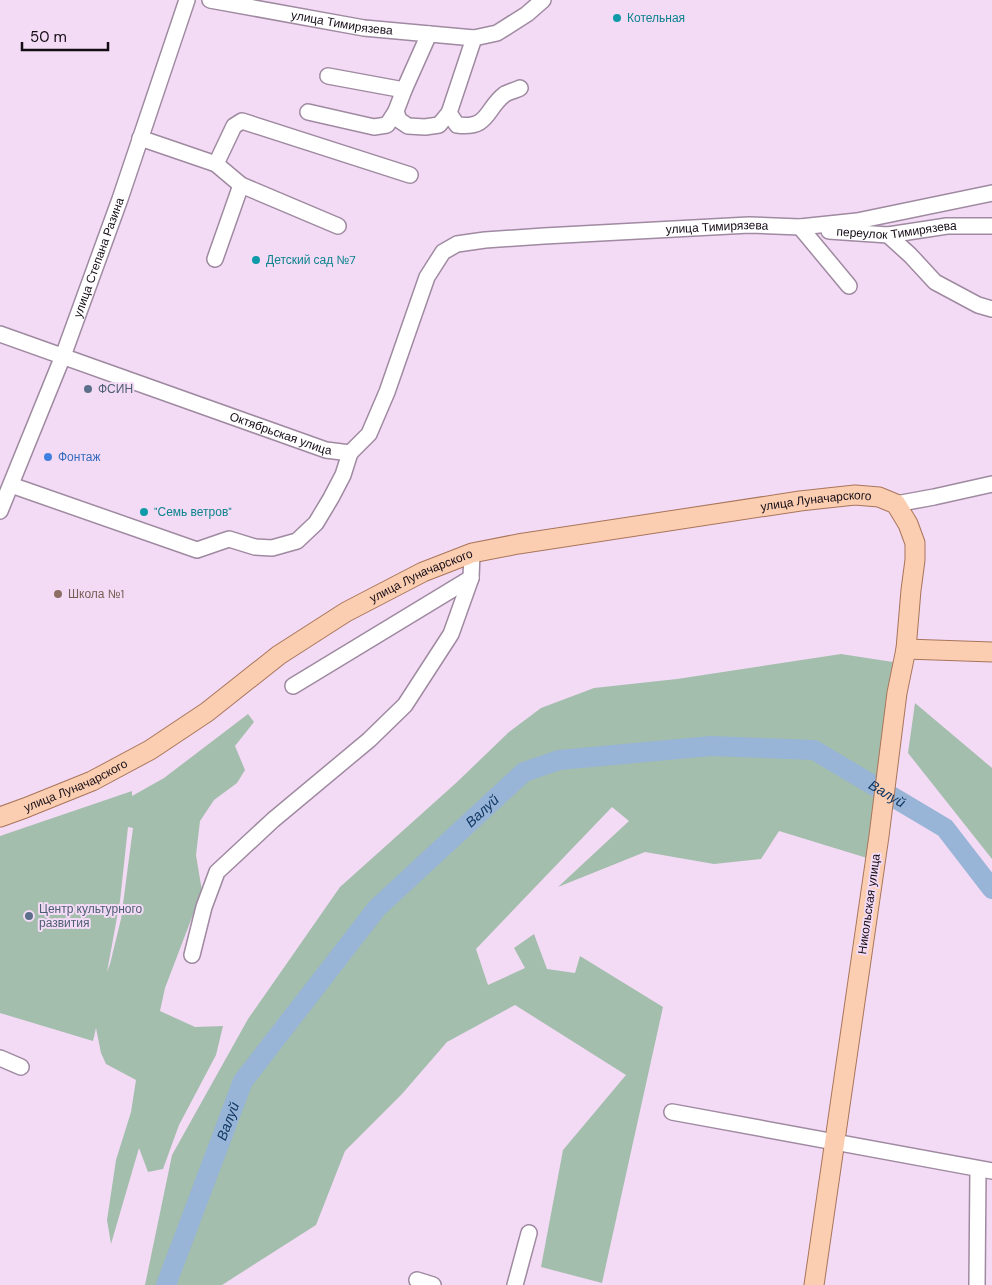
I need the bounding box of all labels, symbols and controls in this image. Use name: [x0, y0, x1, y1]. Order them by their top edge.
street label: улица Тимирязева: [290, 7, 394, 39]
place label: Котельная: [627, 10, 685, 26]
marker: Котельная: [611, 12, 623, 24]
scale bar: [22, 20, 109, 52]
text: 50 m: [30, 27, 67, 47]
street label: улица Степана Разина: [70, 195, 128, 320]
street label: улица Тимирязева: [665, 217, 769, 237]
street label: переулок Тимирязева: [836, 218, 957, 243]
place label: Детский сад №7: [266, 252, 356, 268]
marker: Детский сад №7: [250, 254, 262, 266]
place label: ФСИН: [98, 381, 133, 397]
marker: ФСИН: [82, 383, 94, 395]
street label: Октябрьская улица: [227, 408, 333, 459]
place label: Фонтаж: [58, 449, 101, 465]
marker: Фонтаж: [42, 451, 54, 463]
street label: улица Луначарского: [759, 487, 873, 515]
place label: "Семь ветров": [154, 504, 232, 520]
marker: "Семь ветров": [138, 506, 150, 518]
street label: улица Луначарского: [367, 545, 475, 606]
place label: Школа №1: [68, 586, 124, 602]
marker: Школа №1: [52, 588, 64, 600]
street label: улица Луначарского: [22, 755, 131, 816]
water label: Валуй: [866, 776, 909, 812]
water label: Валуй: [461, 791, 503, 831]
street label: Никольская улица: [854, 852, 884, 955]
place label: Центр культурного развития: [39, 901, 143, 931]
marker: Центр культурного развития: [23, 910, 35, 922]
water label: Валуй: [212, 1099, 243, 1143]

